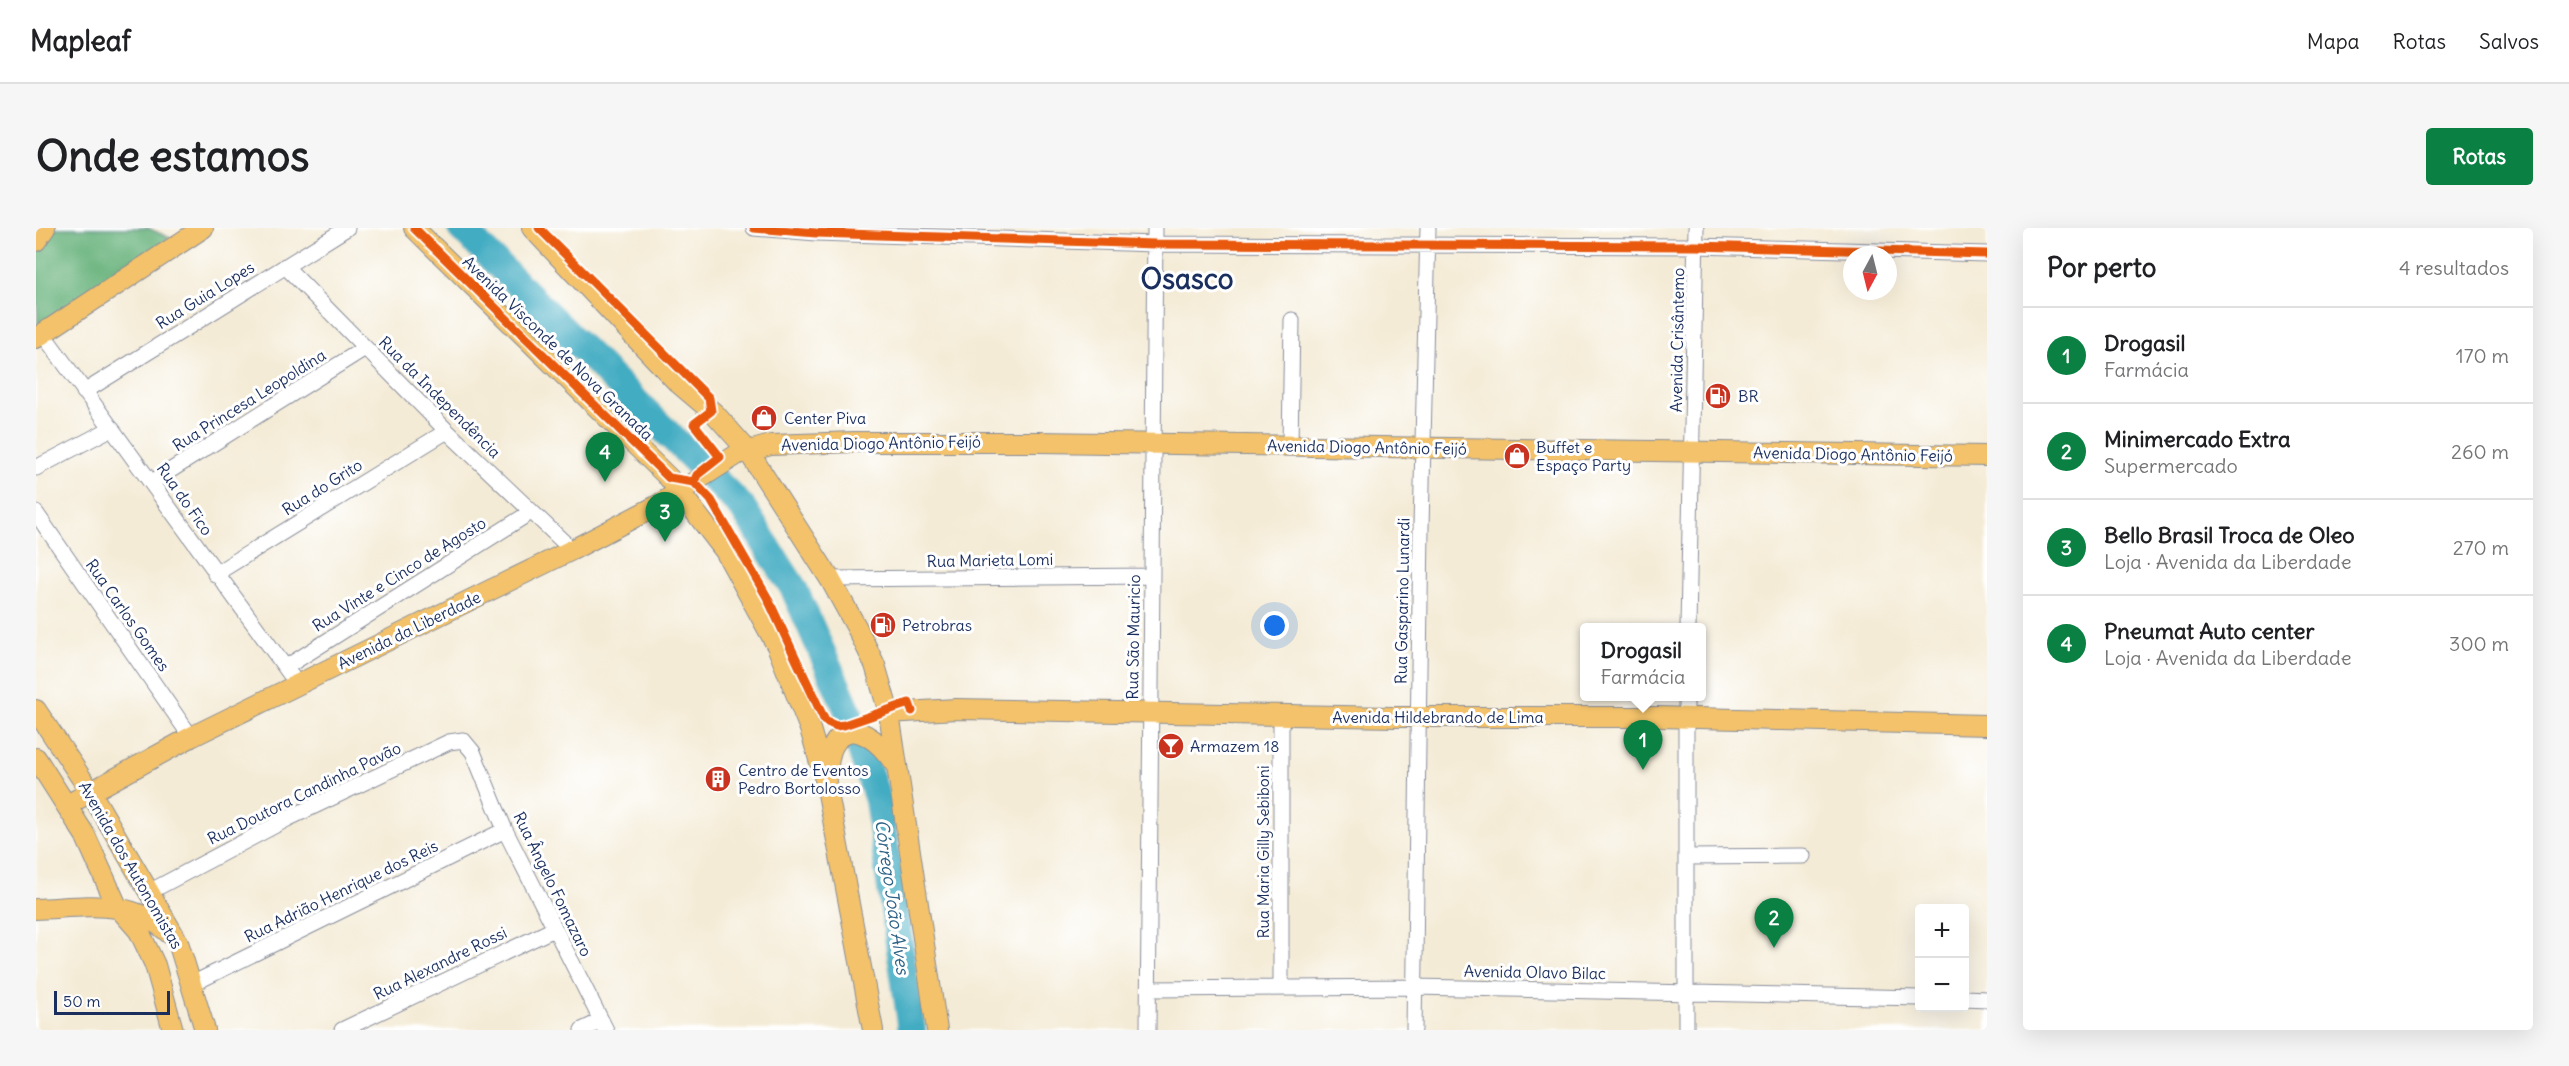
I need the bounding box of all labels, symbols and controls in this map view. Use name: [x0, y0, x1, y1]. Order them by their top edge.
text: Mapleaf: [30, 23, 131, 59]
text: Mapa: [2307, 28, 2360, 55]
text: Rotas: [2393, 28, 2446, 55]
text: Salvos: [2479, 28, 2539, 55]
button: Rotas: [2426, 128, 2533, 185]
text: Onde estamos: [36, 130, 309, 182]
north arrow: [1843, 246, 1897, 300]
text: Por perto: [2047, 251, 2156, 284]
street label: Avenida Visconde de Nova Granada: [459, 252, 657, 444]
text: 4 resultados: [2399, 255, 2509, 280]
street label: Rua Guia Lopes: [152, 257, 258, 333]
district label: Osasco: [1141, 261, 1233, 297]
street label: Avenida Crisântemo: [1666, 267, 1688, 413]
text: Drogasil: [2104, 329, 2185, 357]
street label: Rua da Independência: [375, 332, 505, 462]
text: 1: [2063, 343, 2070, 368]
text: 170 m: [2456, 343, 2509, 368]
street label: Rua Princesa Leopoldina: [169, 345, 329, 455]
text: Farmácia: [2104, 357, 2189, 382]
fuel station icon: BR: [1703, 381, 1733, 411]
place label: BR: [1738, 386, 1759, 406]
shop icon: Center Piva: [749, 403, 779, 433]
place label: Center Piva: [784, 408, 866, 428]
text: Minimercado Extra: [2104, 425, 2291, 453]
street label: Avenida Diogo Antônio Feijó: [781, 431, 981, 455]
pin: 4: [586, 432, 624, 482]
street label: Avenida Diogo Antônio Feijó: [1267, 435, 1467, 459]
place label: Buffet e Espaço Party: [1536, 437, 1631, 475]
text: 2: [2061, 439, 2072, 464]
text: 260 m: [2451, 439, 2509, 464]
shop icon: Buffet e Espaço Party: [1502, 441, 1532, 471]
street label: Avenida Diogo Antônio Feijó: [1753, 442, 1953, 466]
text: Supermercado: [2104, 453, 2238, 478]
street label: Rua do Grito: [278, 455, 366, 519]
street label: Rua do Fico: [153, 459, 217, 539]
pin: 3: [646, 492, 684, 542]
street label: Rua Vinte e Cinco de Agosto: [309, 512, 489, 636]
street label: Rua Gasparino Lunardi: [1391, 518, 1413, 684]
text: Bello Brasil Troca de Oleo: [2104, 521, 2355, 549]
text: 3: [2061, 535, 2072, 560]
text: 270 m: [2453, 535, 2509, 560]
street label: Rua Marieta Lomi: [927, 549, 1053, 571]
text: Loja · Avenida da Liberdade: [2104, 549, 2352, 574]
street label: Rua Carlos Gomes: [82, 555, 174, 675]
street label: Rua São Mauricio: [1122, 574, 1144, 700]
street label: Avenida da Liberdade: [334, 587, 484, 673]
fuel station icon: Petrobras: [868, 610, 898, 640]
your location: [1260, 611, 1289, 640]
place label: Petrobras: [902, 615, 972, 635]
text: Pneumat Auto center: [2104, 617, 2314, 645]
popup: [1580, 623, 1706, 701]
text: 4: [2061, 631, 2072, 656]
text: 300 m: [2449, 631, 2509, 656]
text: Drogasil: [1601, 636, 1682, 664]
text: Loja · Avenida da Liberdade: [2104, 645, 2352, 670]
text: Farmácia: [1601, 664, 1685, 689]
street label: Avenida Hildebrando de Lima: [1332, 707, 1544, 727]
pin: 1: [1624, 720, 1662, 770]
bar icon: Armazem 18: [1156, 731, 1186, 761]
place label: Armazem 18: [1190, 736, 1279, 756]
street label: Rua Doutora Candinha Pavão: [204, 737, 404, 849]
place label: Centro de Eventos Pedro Bortolosso: [738, 760, 869, 798]
building icon: Centro de Eventos Pedro Bortolosso: [703, 764, 733, 794]
street label: Rua Maria Gilly Sebiboni: [1253, 765, 1273, 939]
street label: Avenida dos Autonomistas: [75, 778, 187, 952]
street label: Rua Ângelo Fomazaro: [509, 808, 597, 960]
water label: Córrego João Alves: [870, 818, 915, 978]
street label: Rua Adrião Henrique dos Reis: [241, 835, 441, 947]
pin: 2: [1754, 898, 1794, 948]
map controls: [1915, 904, 1969, 1012]
button: +: [1915, 904, 1969, 958]
street label: Rua Alexandre Rossi: [370, 922, 510, 1004]
button: −: [1915, 958, 1969, 1012]
street label: Avenida Olavo Bilac: [1464, 961, 1606, 983]
scale bar: [54, 988, 170, 1016]
text: 50 m: [63, 991, 101, 1011]

